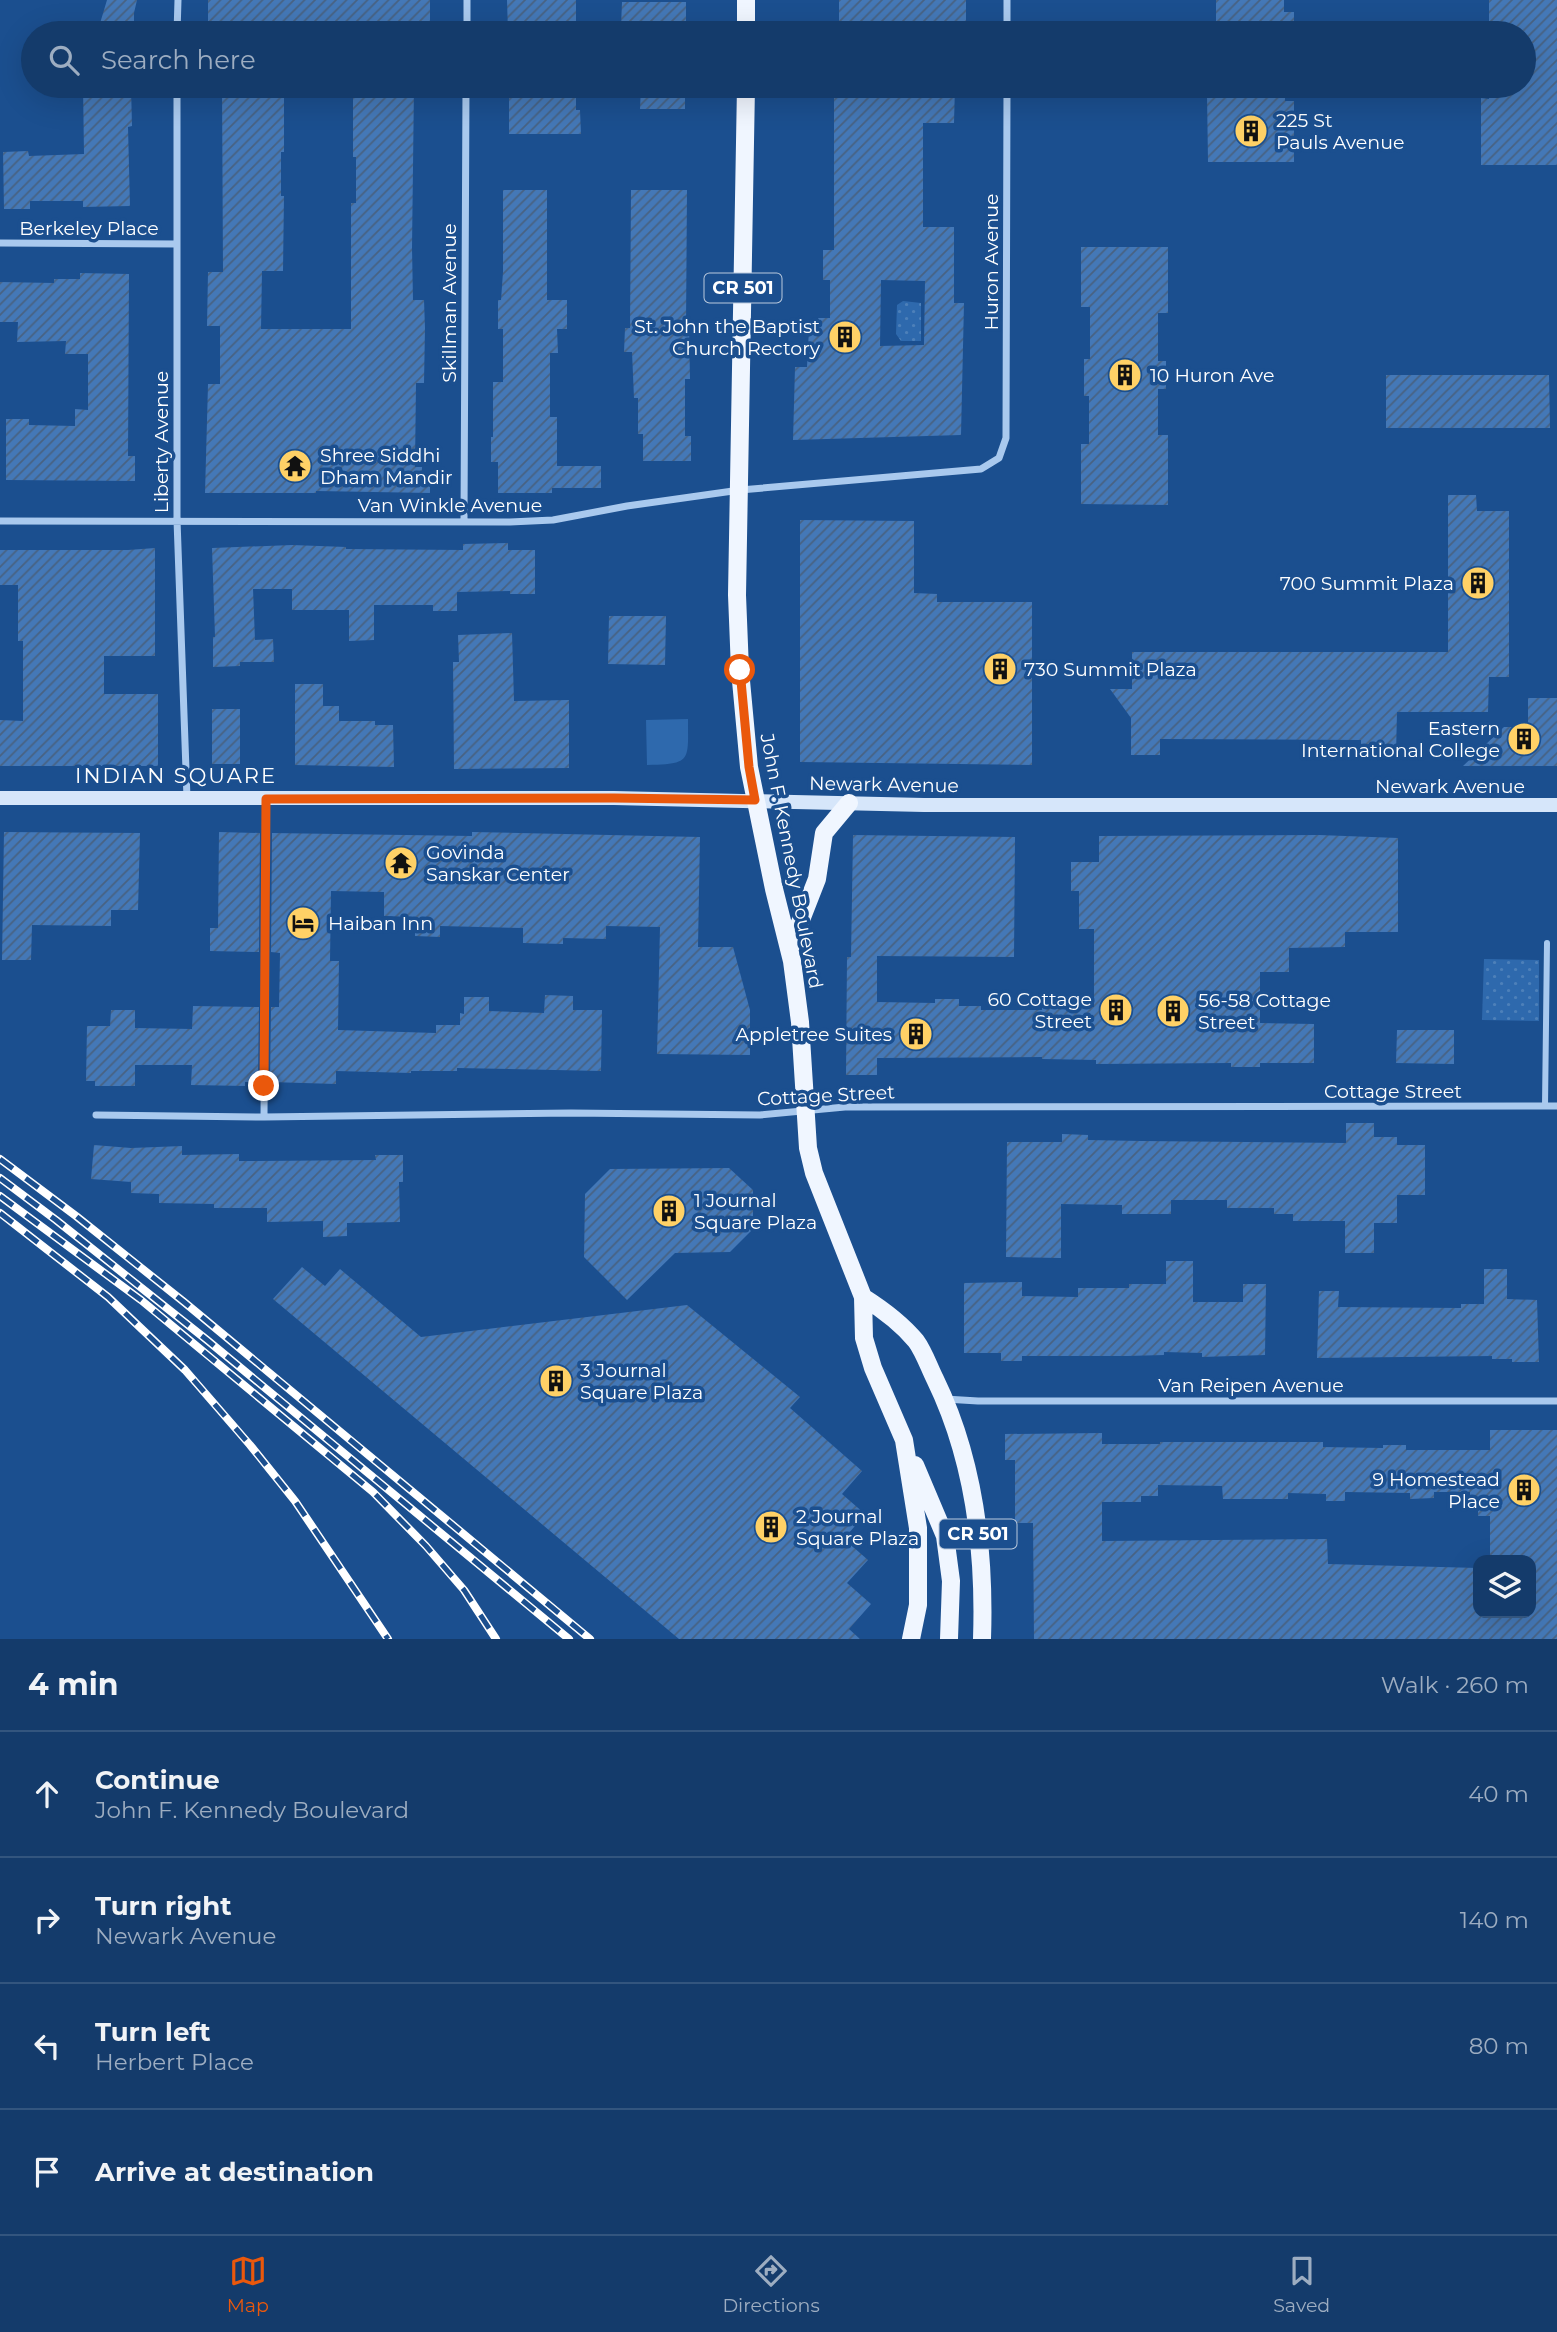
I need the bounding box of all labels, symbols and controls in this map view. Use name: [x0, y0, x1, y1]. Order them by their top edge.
search box: [21, 21, 1536, 98]
icon: search: [45, 41, 83, 79]
text: Search here: [101, 44, 256, 76]
place label: 225 St Pauls Avenue: [1276, 109, 1404, 154]
building icon: 225 St Pauls Avenue: [1232, 112, 1270, 150]
street label: Huron Avenue: [980, 193, 1003, 331]
street label: Berkeley Place: [19, 217, 159, 240]
street label: Skillman Avenue: [438, 223, 461, 383]
road number: CR 501: [704, 274, 782, 302]
place label: St. John the Baptist Church Rectory: [634, 315, 821, 360]
building icon: St. John the Baptist Church Rectory: [826, 318, 864, 356]
building icon: 10 Huron Ave: [1106, 356, 1144, 394]
place label: 10 Huron Ave: [1150, 364, 1274, 387]
street label: Liberty Avenue: [150, 371, 173, 513]
place label: Shree Siddhi Dham Mandir: [320, 444, 453, 489]
temple icon: Shree Siddhi Dham Mandir: [276, 447, 314, 485]
street label: Van Winkle Avenue: [358, 494, 542, 517]
building icon: 700 Summit Plaza: [1459, 564, 1497, 602]
place label: 700 Summit Plaza: [1280, 572, 1454, 595]
building icon: 730 Summit Plaza: [981, 650, 1019, 688]
route start: [724, 654, 755, 685]
place label: 730 Summit Plaza: [1024, 658, 1197, 681]
place label: Eastern International College: [1301, 717, 1500, 762]
building icon: Eastern International College: [1505, 720, 1543, 758]
street label: John F. Kennedy Boulevard: [755, 731, 828, 991]
district label: INDIAN SQUARE: [75, 763, 277, 788]
street label: Newark Avenue: [809, 772, 959, 797]
street label: Newark Avenue: [1375, 775, 1525, 798]
place label: Govinda Sanskar Center: [426, 841, 570, 886]
temple icon: Govinda Sanskar Center: [382, 844, 420, 882]
hotel icon: Haiban Inn: [284, 904, 322, 942]
place label: Haiban Inn: [328, 912, 433, 935]
place label: 60 Cottage Street: [987, 988, 1092, 1033]
place label: 56-58 Cottage Street: [1198, 989, 1331, 1034]
building icon: 60 Cottage Street: [1097, 991, 1135, 1029]
building icon: 56-58 Cottage Street: [1154, 992, 1192, 1030]
building icon: Appletree Suites: [897, 1015, 935, 1053]
place label: Appletree Suites: [736, 1023, 892, 1046]
route end: [248, 1070, 279, 1101]
street label: Cottage Street: [757, 1080, 896, 1111]
street label: Cottage Street: [1324, 1080, 1462, 1103]
place label: 1 Journal Square Plaza: [694, 1189, 817, 1234]
building icon: 1 Journal Square Plaza: [650, 1192, 688, 1230]
place label: 3 Journal Square Plaza: [580, 1359, 703, 1404]
building icon: 3 Journal Square Plaza: [537, 1362, 575, 1400]
street label: Van Reipen Avenue: [1158, 1374, 1344, 1397]
place label: 9 Homestead Place: [1373, 1468, 1500, 1513]
building icon: 9 Homestead Place: [1505, 1471, 1543, 1509]
place label: 2 Journal Square Plaza: [796, 1505, 919, 1550]
building icon: 2 Journal Square Plaza: [752, 1508, 790, 1546]
road number: CR 501: [940, 1520, 1016, 1548]
map controls: [1473, 1555, 1536, 1618]
button: layers: [1473, 1555, 1536, 1618]
text: 4 min: [28, 1666, 118, 1703]
text: Walk · 260 m: [1381, 1671, 1529, 1699]
text: Continue: [95, 1764, 220, 1796]
icon: ahead: [28, 1775, 66, 1813]
text: 40 m: [1468, 1780, 1529, 1808]
text: John F. Kennedy Boulevard: [95, 1796, 409, 1824]
text: Turn right: [95, 1890, 231, 1922]
icon: right: [28, 1901, 66, 1939]
text: 140 m: [1460, 1906, 1529, 1934]
text: Newark Avenue: [95, 1922, 276, 1950]
text: Turn left: [95, 2016, 211, 2048]
icon: left: [28, 2027, 66, 2065]
text: 80 m: [1469, 2032, 1529, 2060]
text: Herbert Place: [95, 2048, 254, 2076]
icon: arrive: [28, 2153, 66, 2191]
text: Arrive at destination: [95, 2156, 374, 2188]
tab: Map: [227, 2252, 269, 2317]
tab: Directions: [722, 2252, 820, 2317]
tab: Saved: [1273, 2252, 1330, 2317]

